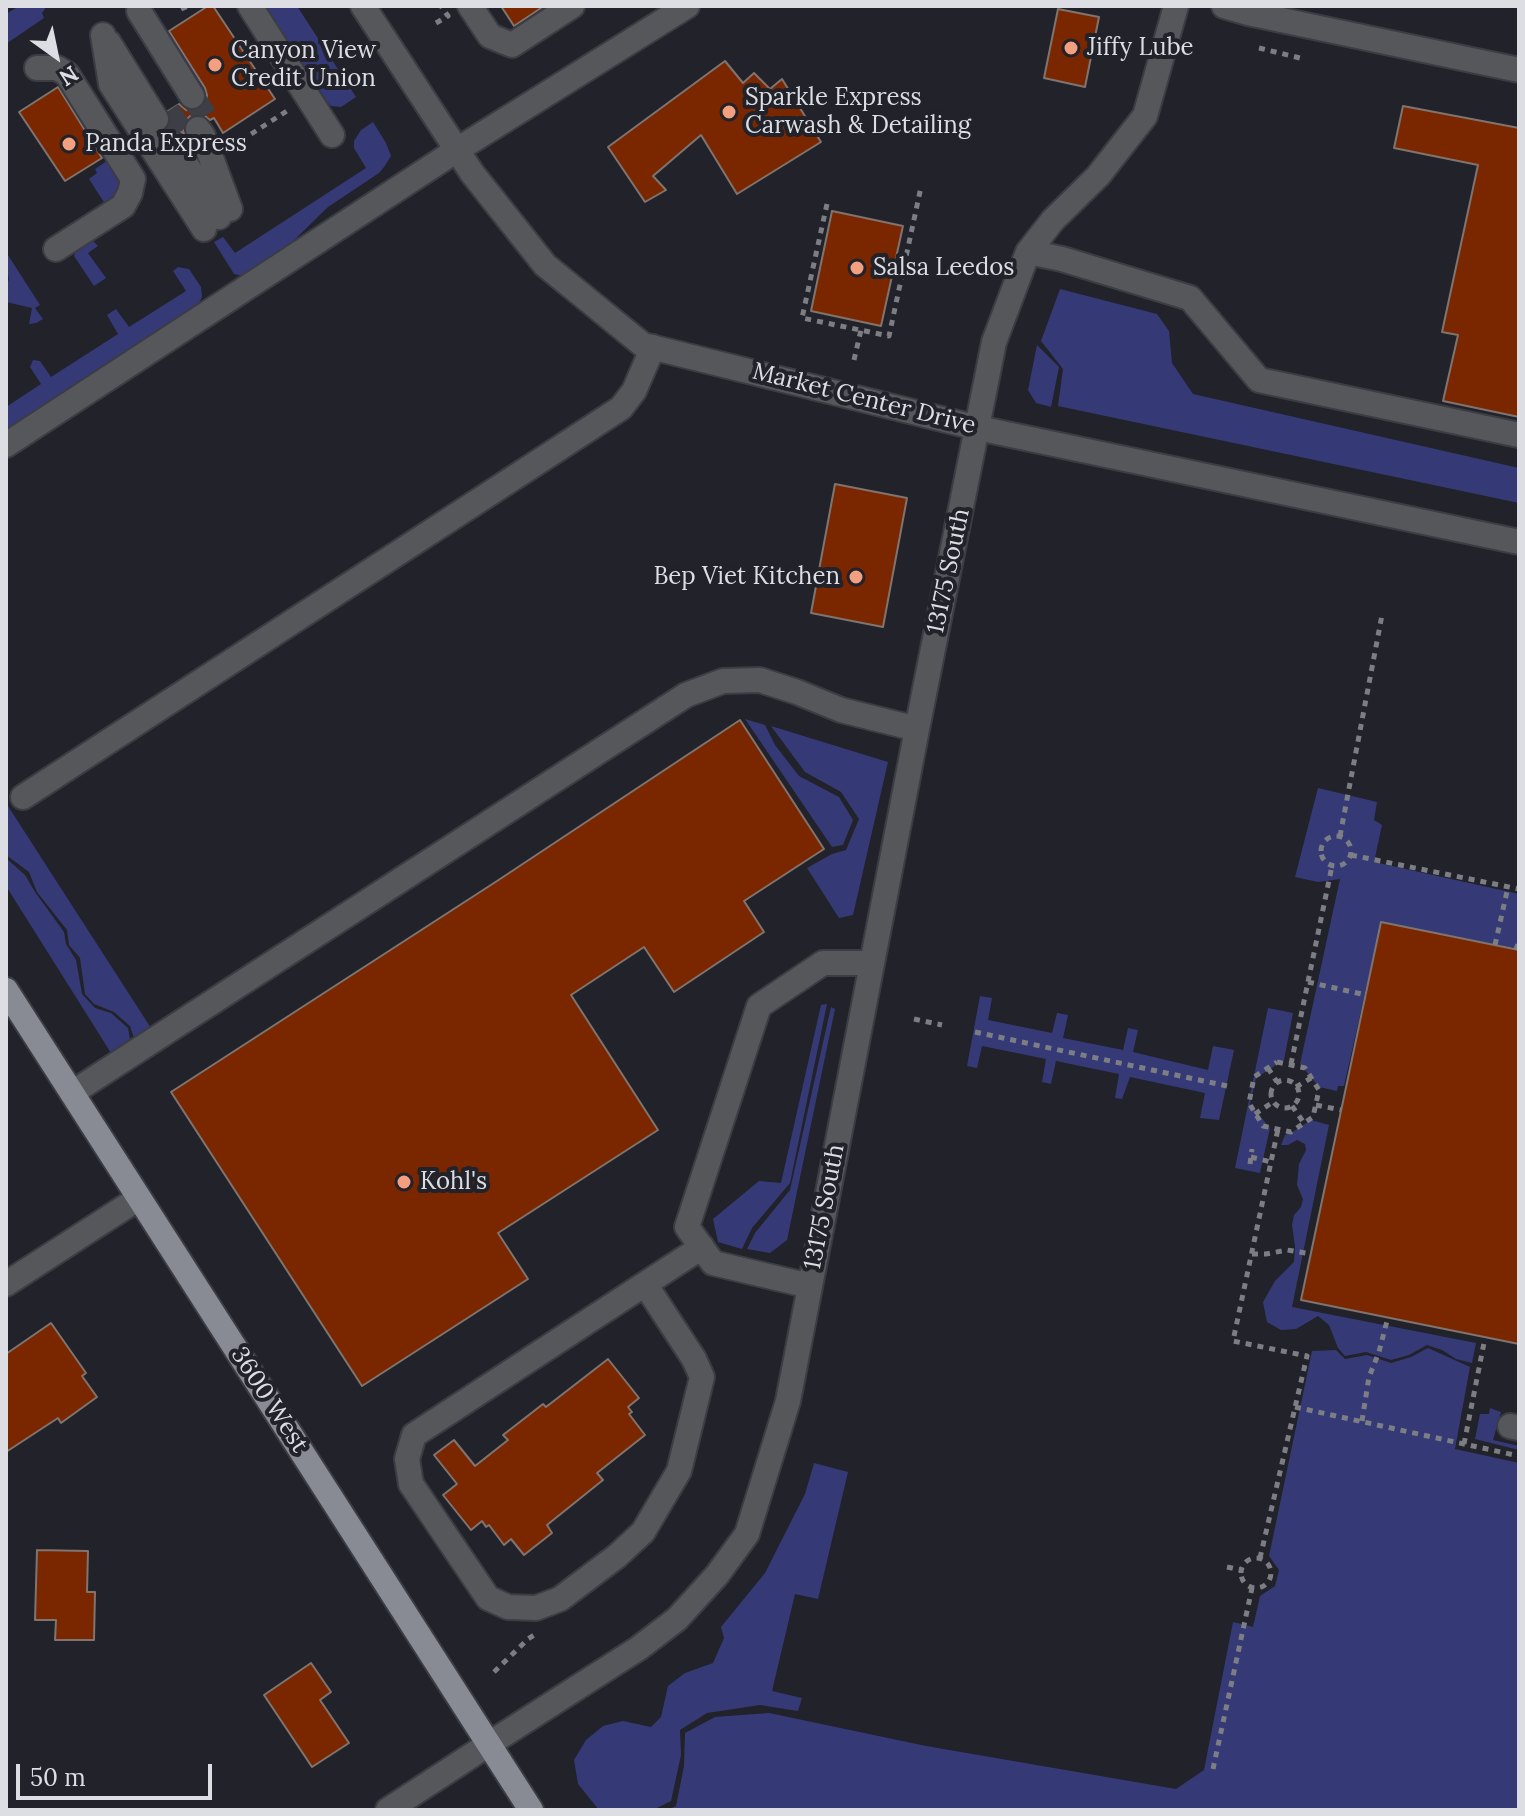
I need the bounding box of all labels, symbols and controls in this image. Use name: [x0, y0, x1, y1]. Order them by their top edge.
north arrow: [16, 16, 96, 96]
place label: Jiffy Lube: [1087, 34, 1194, 62]
place label: Canyon View Credit Union: [231, 37, 376, 93]
marker: Jiffy Lube: [1062, 39, 1080, 57]
marker: Canyon View Credit Union: [206, 56, 224, 74]
text: N: [54, 60, 84, 92]
place label: Sparkle Express Carwash & Detailing: [745, 84, 971, 140]
marker: Sparkle Express Carwash & Detailing: [720, 103, 738, 121]
place label: Panda Express: [85, 130, 247, 158]
marker: Panda Express: [60, 135, 78, 153]
place label: Salsa Leedos: [873, 254, 1014, 282]
marker: Salsa Leedos: [848, 259, 866, 277]
street label: Market Center Drive: [749, 357, 979, 441]
street label: 13175 South: [922, 506, 976, 636]
place label: Bep Viet Kitchen: [653, 563, 840, 591]
marker: Bep Viet Kitchen: [847, 568, 865, 586]
street label: 13175 South: [799, 1142, 851, 1272]
place label: Kohl's: [420, 1168, 487, 1196]
marker: Kohl's: [395, 1173, 413, 1191]
street label: 3600 West: [224, 1342, 314, 1458]
scale bar: [20, 1748, 216, 1798]
text: 50 m: [30, 1762, 86, 1793]

